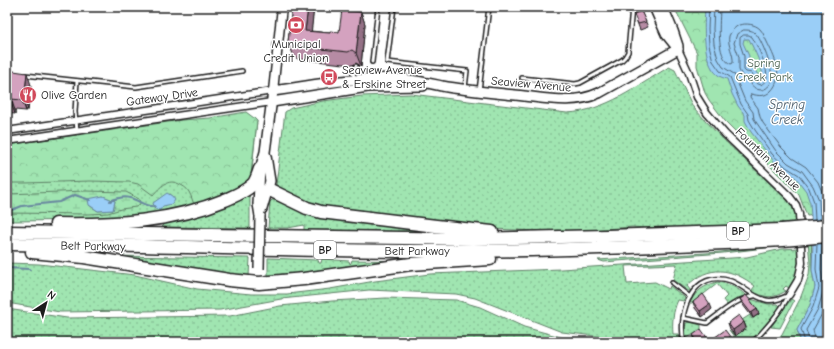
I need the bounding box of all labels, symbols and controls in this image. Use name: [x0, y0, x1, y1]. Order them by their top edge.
bank icon: Municipal Credit Union: [286, 15, 306, 35]
place label: Municipal Credit Union: [263, 37, 329, 65]
park label: Spring Creek Park: [736, 56, 793, 84]
place label: Seaview Avenue & Erskine Street: [342, 63, 427, 91]
bus stop icon: Seaview Avenue & Erskine Street: [319, 67, 339, 87]
street label: Seaview Avenue: [490, 74, 572, 94]
restaurant icon: Olive Garden: [18, 85, 38, 105]
street label: Gateway Drive: [125, 85, 199, 109]
place label: Olive Garden: [41, 88, 107, 102]
water label: Spring Creek: [769, 97, 805, 127]
street label: Fountain Avenue: [733, 125, 803, 193]
road number: BP: [727, 222, 749, 240]
street label: Belt Parkway: [60, 238, 126, 254]
road number: BP: [314, 241, 336, 259]
street label: Belt Parkway: [384, 244, 450, 258]
north arrow: [26, 283, 66, 323]
text: N: [45, 288, 58, 303]

